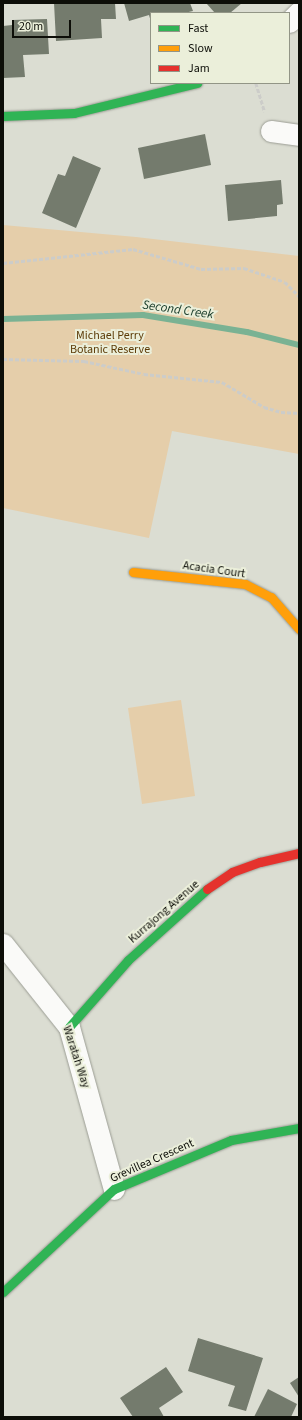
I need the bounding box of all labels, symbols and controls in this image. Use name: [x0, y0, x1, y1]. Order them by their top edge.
scale bar: [14, 12, 73, 38]
legend: [150, 12, 290, 84]
text: 20 m: [19, 18, 43, 35]
text: Fast: [188, 20, 208, 37]
text: Slow: [188, 40, 213, 57]
text: Jam: [188, 60, 210, 77]
water label: Second Creek: [142, 297, 214, 323]
park label: Michael Perry Botanic Reserve: [70, 329, 150, 357]
street label: Acacia Court: [182, 558, 246, 582]
street label: Kurrajong Avenue: [126, 877, 202, 947]
street label: Waratah Way: [59, 1024, 93, 1090]
street label: Grevillea Crescent: [108, 1136, 196, 1186]

